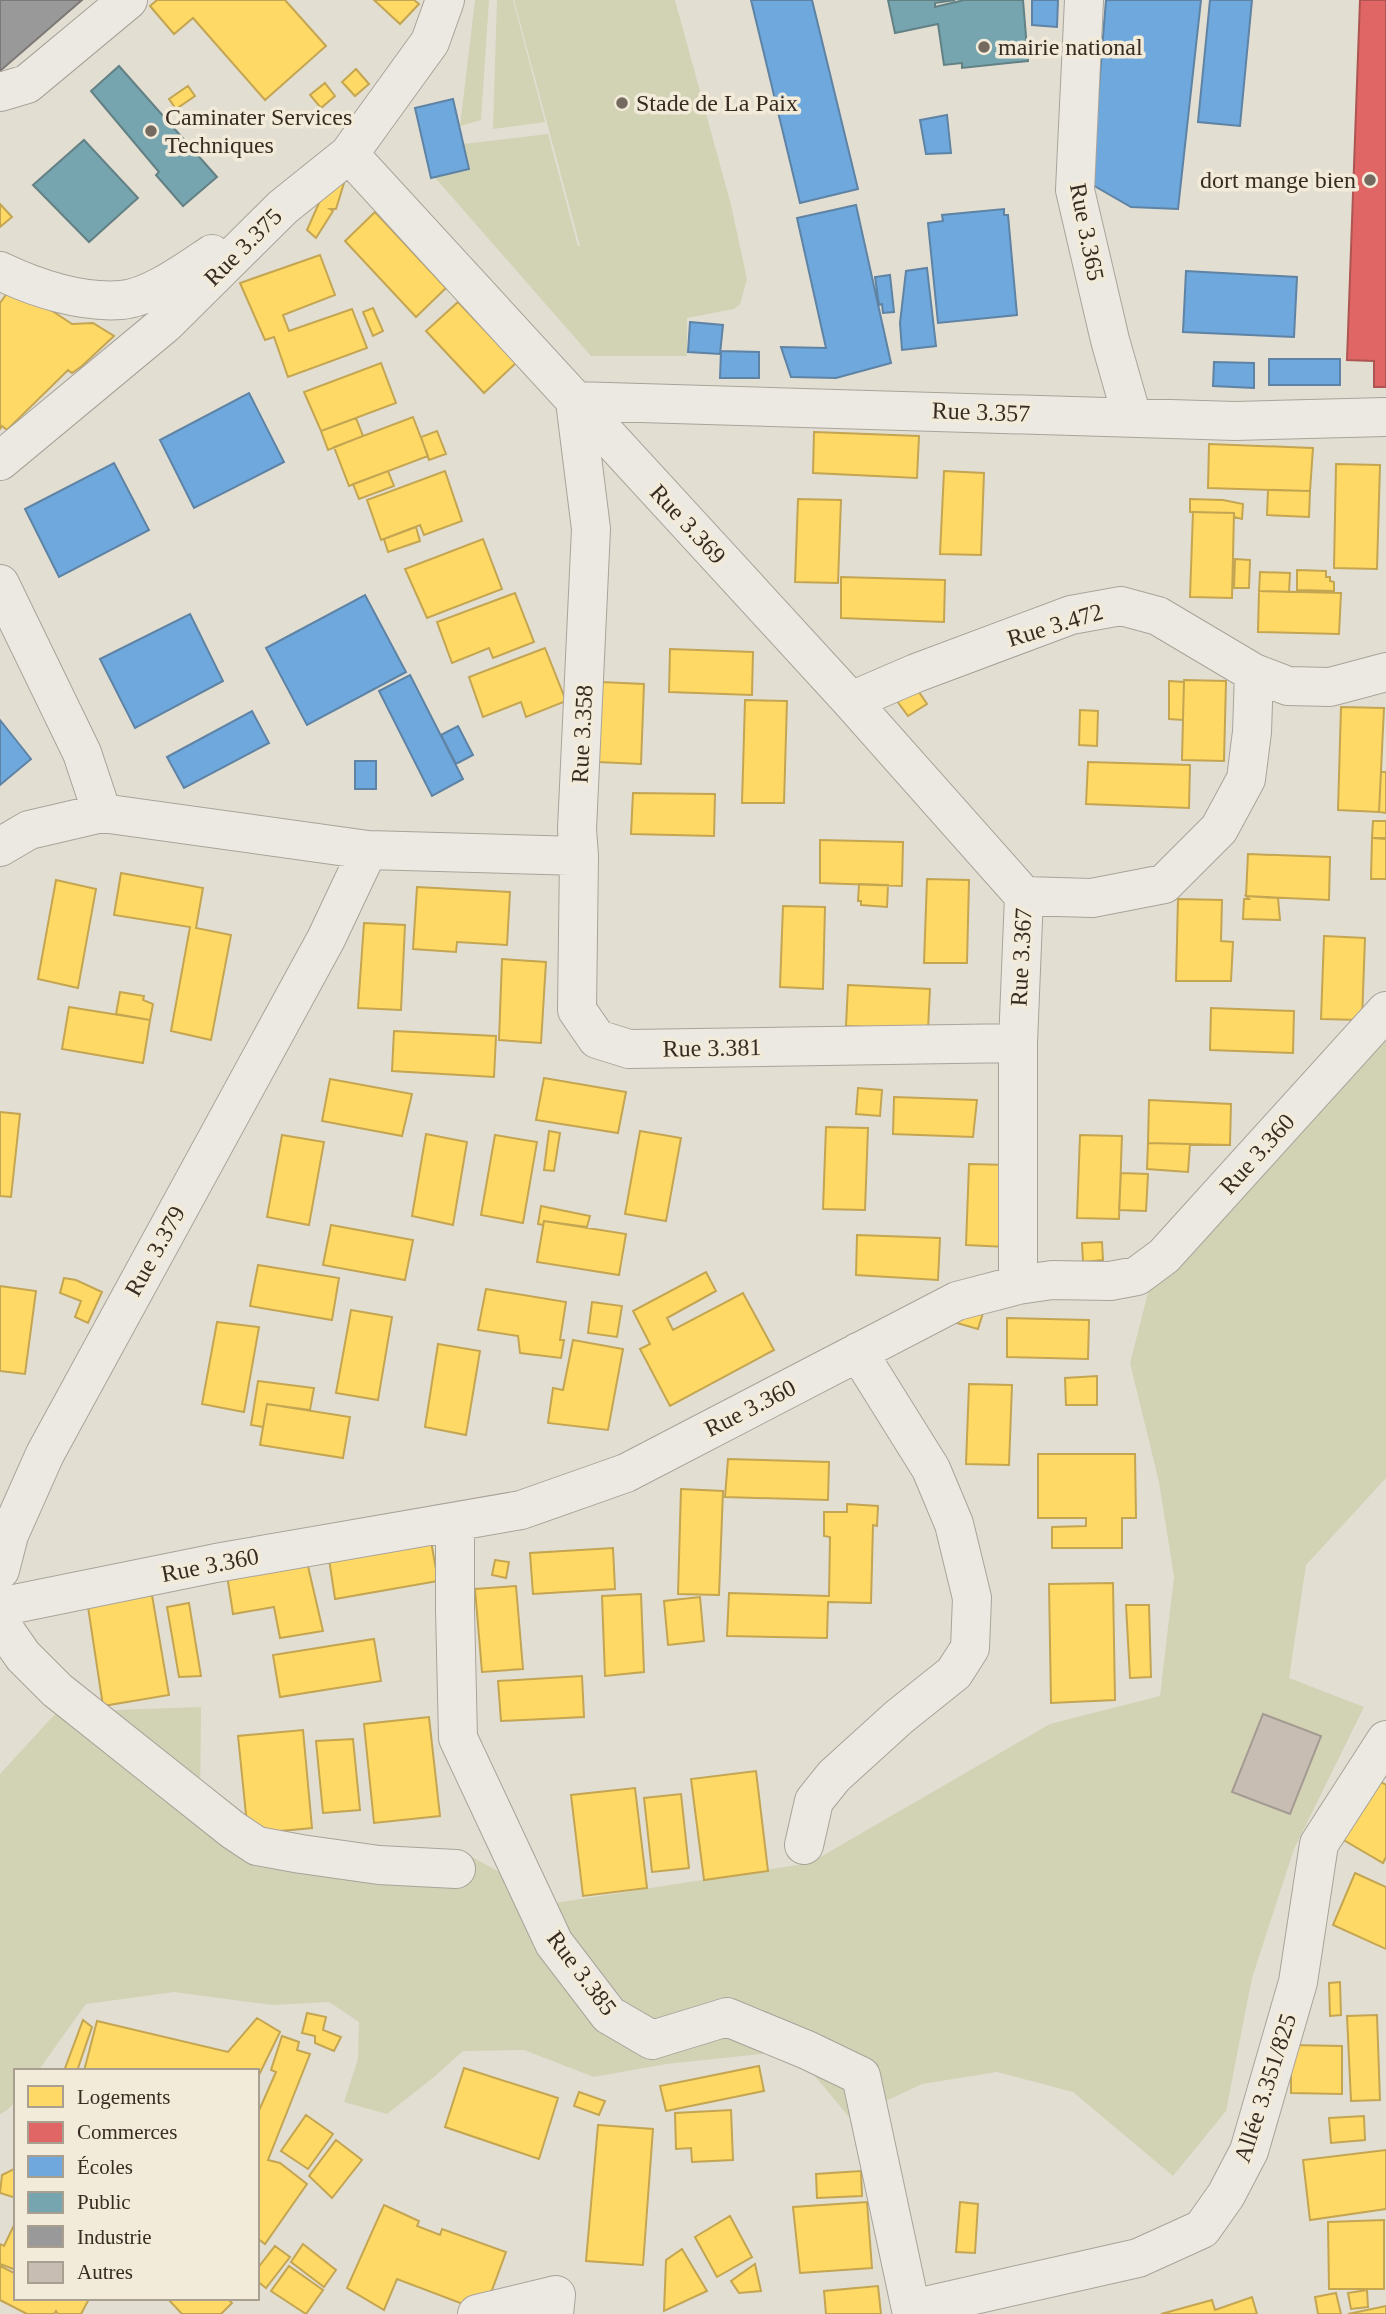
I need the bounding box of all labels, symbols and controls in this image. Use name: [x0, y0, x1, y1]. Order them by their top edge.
place label: mairie national: [998, 34, 1143, 60]
marker: mairie national: [976, 39, 992, 55]
place label: Stade de La Paix: [636, 90, 798, 116]
marker: Stade de La Paix: [614, 95, 630, 111]
place label: Caminater Services Techniques: [165, 104, 352, 158]
marker: Caminater Services Techniques: [143, 123, 159, 139]
place label: dort mange bien: [1200, 167, 1356, 193]
marker: dort mange bien: [1362, 172, 1378, 188]
street label: Rue 3.365: [1065, 181, 1109, 283]
street label: Rue 3.375: [199, 203, 287, 291]
street label: Rue 3.357: [931, 397, 1031, 427]
street label: Rue 3.369: [645, 479, 731, 569]
street label: Rue 3.472: [1004, 598, 1106, 652]
street label: Rue 3.358: [566, 684, 598, 784]
street label: Rue 3.367: [1005, 907, 1037, 1007]
street label: Rue 3.381: [662, 1034, 762, 1062]
street label: Rue 3.360: [1214, 1109, 1300, 1199]
street label: Rue 3.379: [120, 1202, 190, 1300]
street label: Rue 3.360: [700, 1374, 800, 1442]
street label: Rue 3.360: [159, 1543, 261, 1587]
street label: Rue 3.385: [542, 1926, 622, 2020]
street label: Allée 3.351/825: [1229, 2010, 1301, 2166]
legend: [14, 2069, 259, 2300]
text: Logements: [77, 2085, 170, 2109]
text: Commerces: [77, 2120, 177, 2144]
text: Écoles: [77, 2155, 133, 2179]
text: Public: [77, 2190, 131, 2214]
text: Industrie: [77, 2225, 152, 2249]
text: Autres: [77, 2260, 133, 2284]

